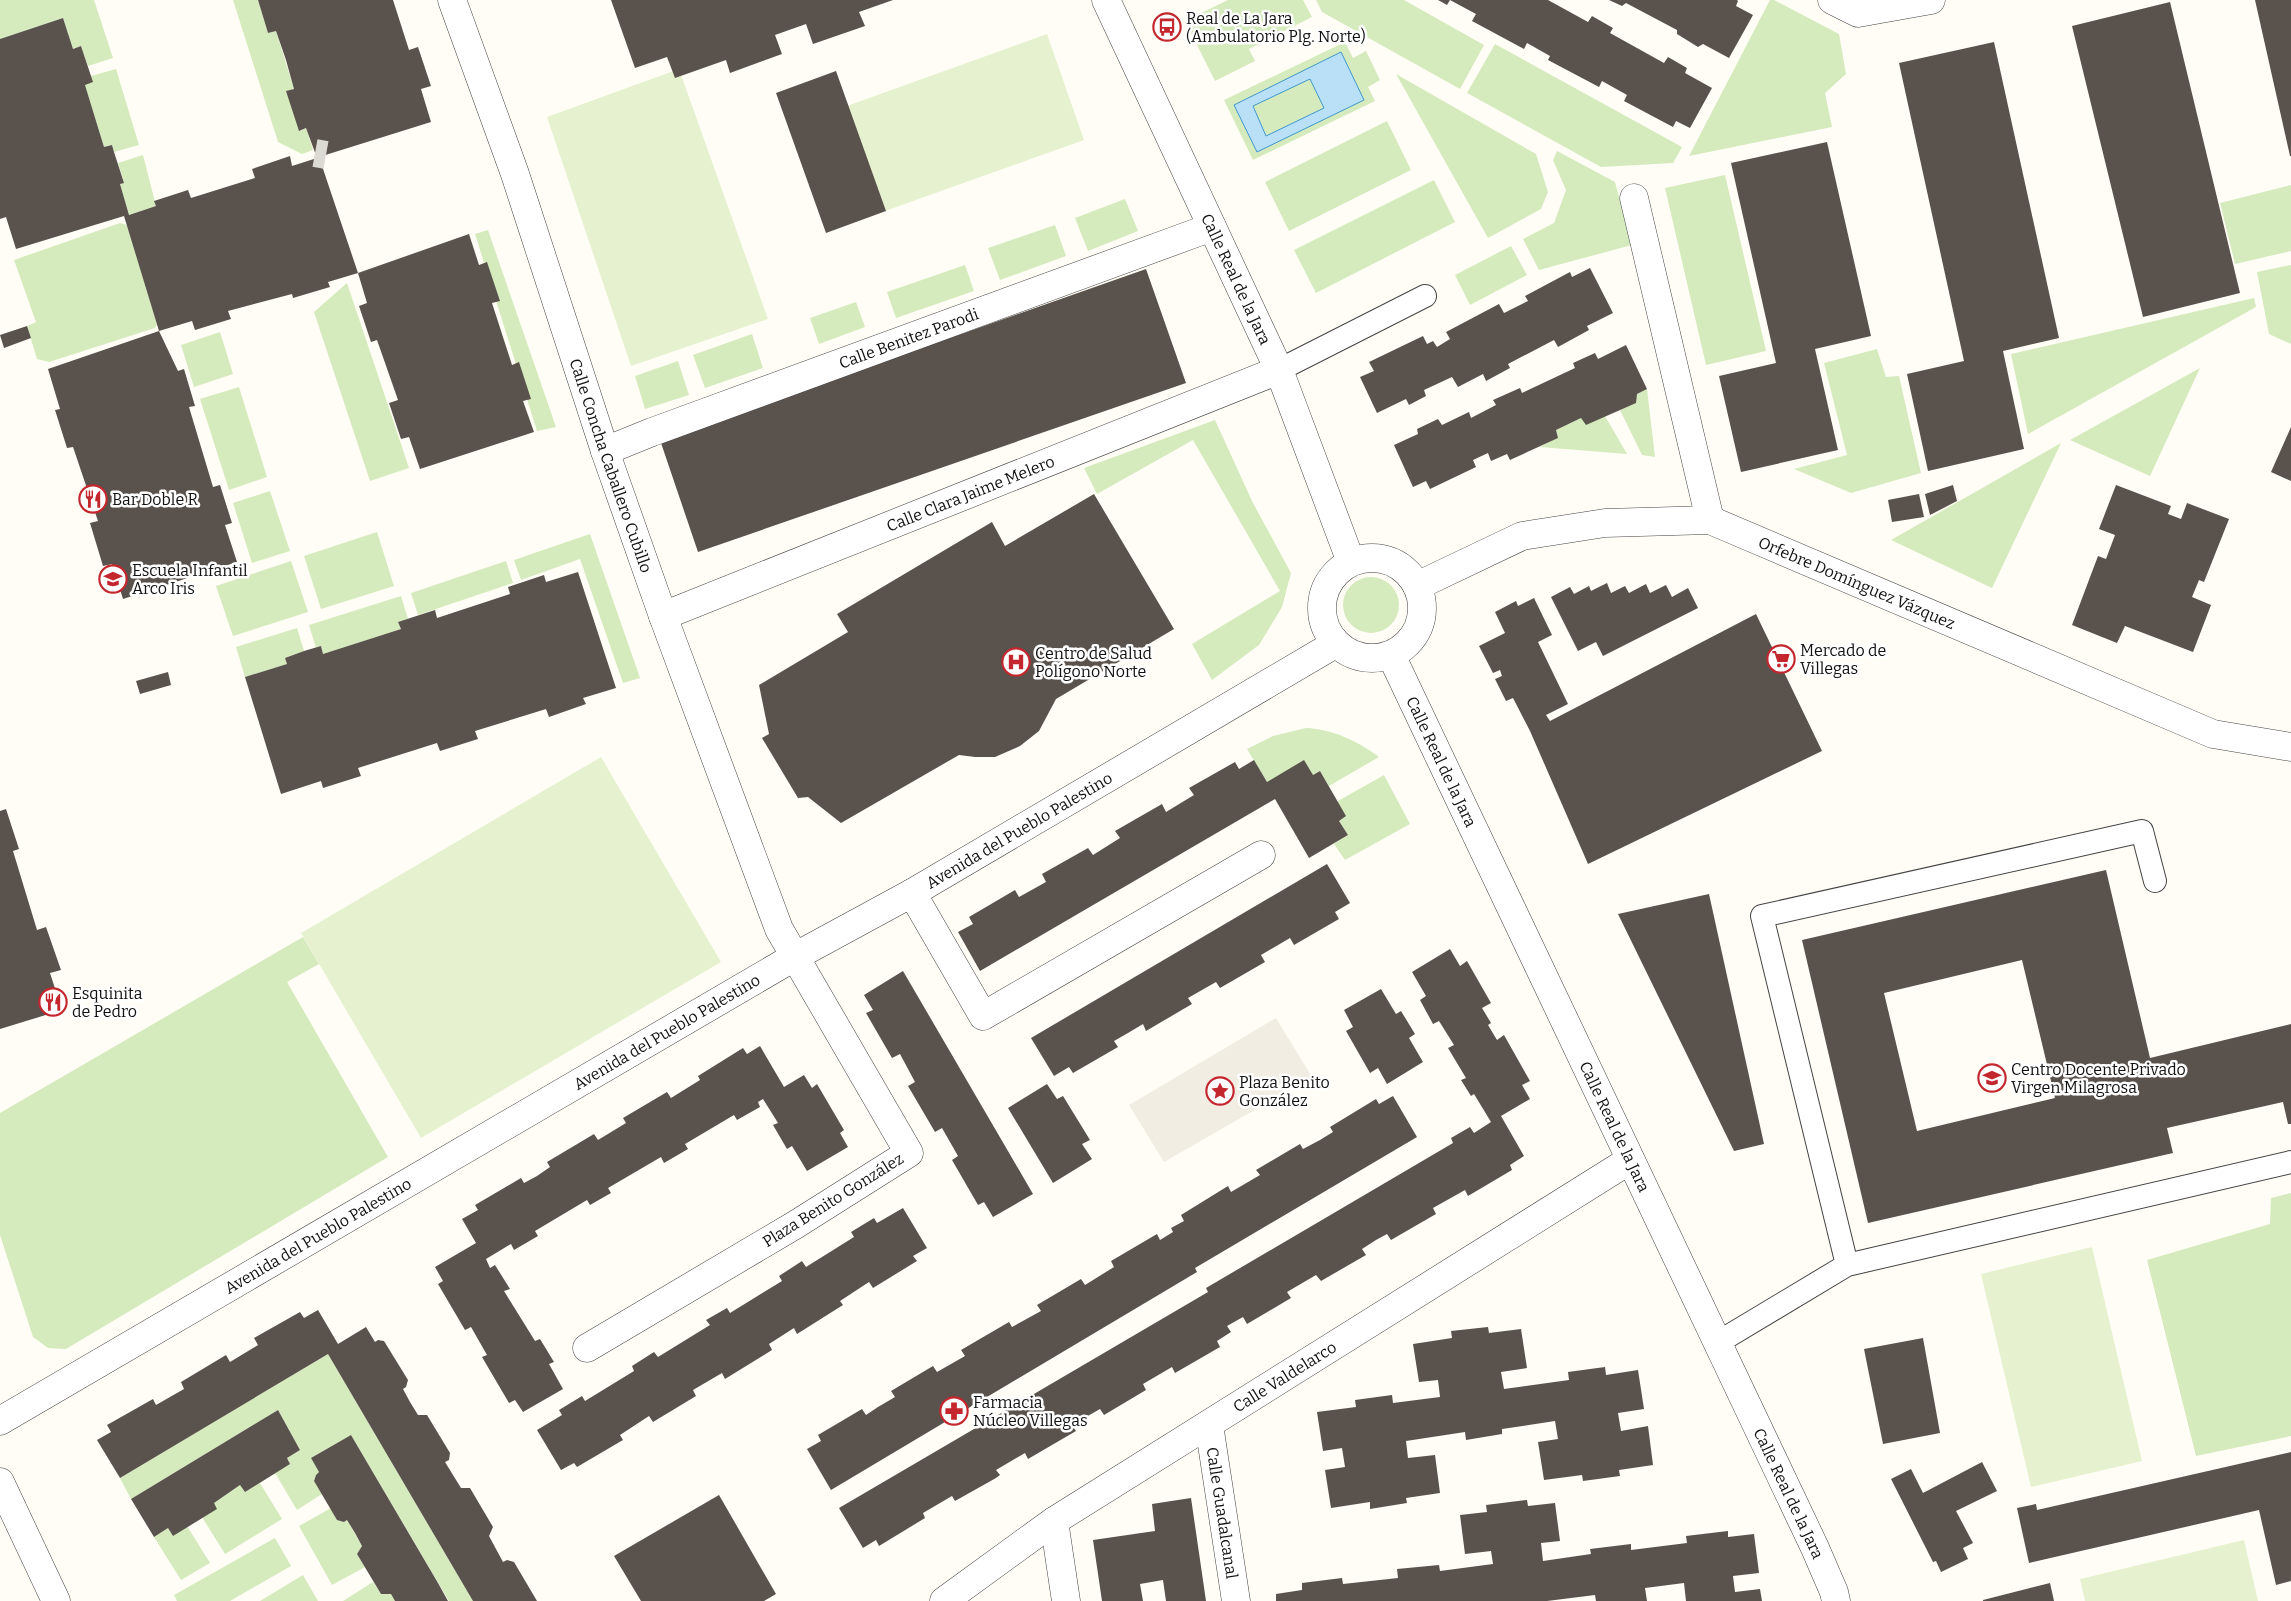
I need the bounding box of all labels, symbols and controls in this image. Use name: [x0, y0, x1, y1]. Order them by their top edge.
place label: Real de La Jara (Ambulatorio Plg. Norte): [1186, 9, 1366, 46]
bus stop icon: Real de La Jara (Ambulatorio Plg. Norte): [1152, 12, 1182, 42]
street label: Calle Real de la Jara: [1198, 210, 1275, 348]
street label: Calle Benitez Parodi: [836, 304, 981, 372]
street label: Calle Concha Caballero Cubillo: [566, 356, 657, 575]
street label: Calle Clara Jaime Melero: [884, 451, 1057, 535]
restaurant icon: Bar Doble R: [78, 484, 108, 514]
place label: Bar Doble R: [112, 490, 198, 509]
street label: Orfebre Domínguez Vázquez: [1756, 532, 1958, 633]
place label: Escuela Infantil Arco Iris: [132, 561, 248, 598]
school or university icon: Escuela Infantil Arco Iris: [98, 564, 128, 594]
place label: Mercado de Villegas: [1800, 641, 1886, 678]
place label: Centro de Salud Polígono Norte: [1035, 644, 1153, 681]
supermarket icon: Mercado de Villegas: [1766, 644, 1796, 674]
hospital icon: Centro de Salud Polígono Norte: [1001, 647, 1031, 677]
street label: Calle Real de la Jara: [1402, 693, 1481, 830]
street label: Avenida del Pueblo Palestino: [922, 768, 1116, 892]
street label: Avenida del Pueblo Palestino: [570, 970, 763, 1093]
place label: Esquinita de Pedro: [72, 984, 143, 1021]
restaurant icon: Esquinita de Pedro: [38, 987, 68, 1017]
street label: Calle Real de la Jara: [1576, 1058, 1654, 1195]
place label: Centro Docente Privado Virgen Milagrosa: [2011, 1060, 2186, 1097]
school or university icon: Centro Docente Privado Virgen Milagrosa: [1977, 1063, 2007, 1093]
place label: Plaza Benito González: [1239, 1073, 1330, 1110]
place icon: Plaza Benito González: [1205, 1076, 1235, 1106]
street label: Plaza Benito González: [759, 1149, 907, 1251]
street label: Avenida del Pueblo Palestino: [221, 1173, 414, 1297]
street label: Calle Valdelarco: [1229, 1337, 1340, 1416]
place label: Farmacia Núcleo Villegas: [973, 1393, 1088, 1430]
pharmacy icon: Farmacia Núcleo Villegas: [939, 1396, 969, 1426]
street label: Calle Real de la Jara: [1750, 1425, 1828, 1562]
street label: Calle Guadalcanal: [1203, 1446, 1242, 1581]

